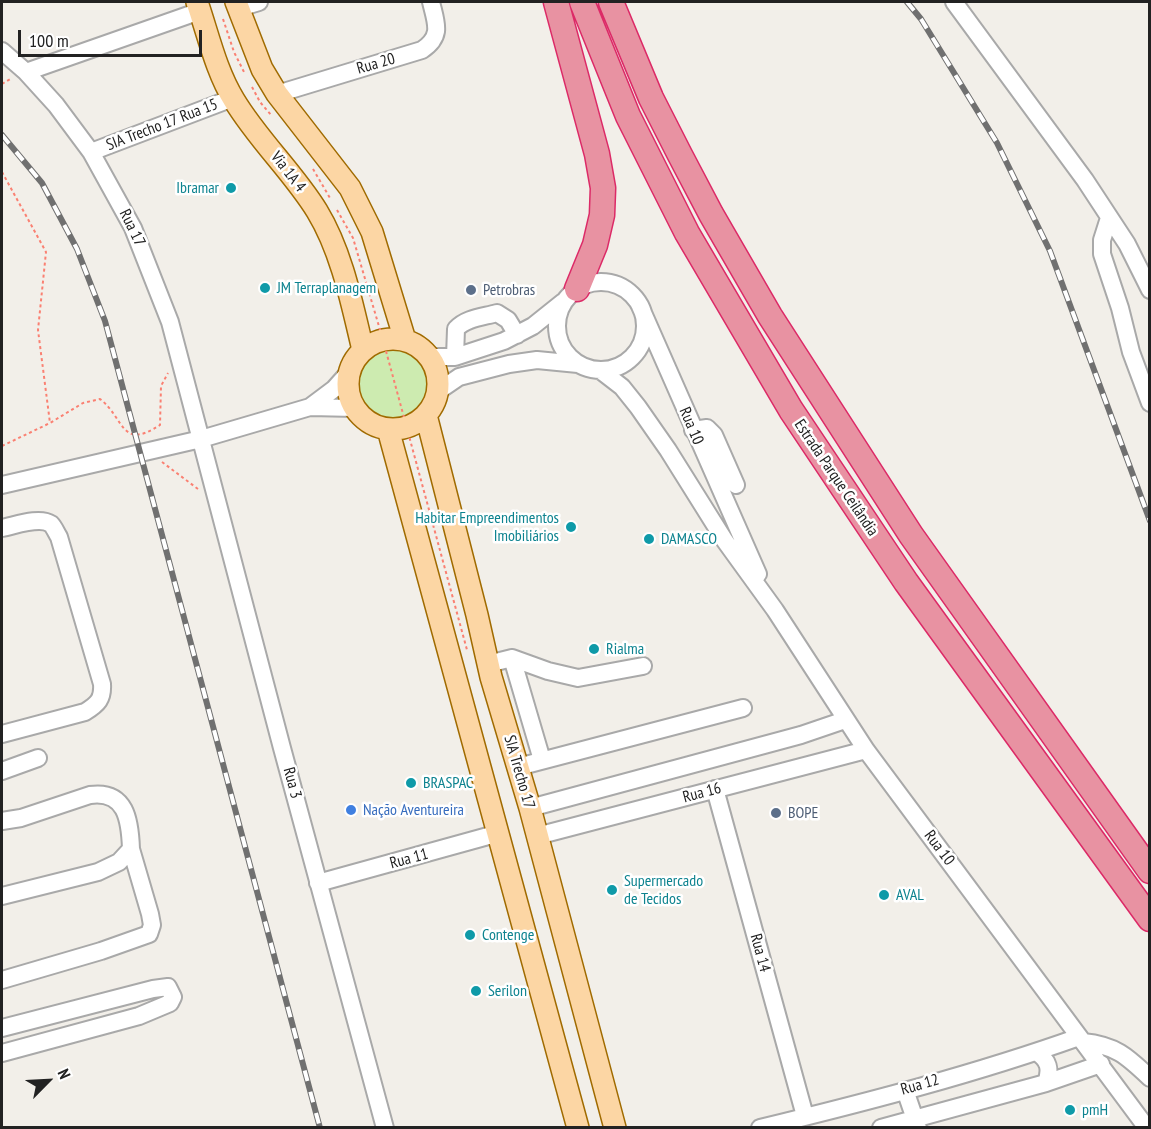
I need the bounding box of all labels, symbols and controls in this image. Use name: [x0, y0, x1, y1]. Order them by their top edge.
scale bar: [21, 18, 206, 56]
text: 100 m: [29, 29, 69, 52]
street label: Rua 20: [355, 49, 397, 79]
street label: SIA Trecho 17 Rua 15: [104, 95, 220, 155]
street label: Via 1A 4: [266, 148, 310, 196]
place label: Ibramar: [176, 178, 219, 198]
marker: Ibramar: [224, 181, 238, 195]
street label: Rua 17: [115, 206, 149, 250]
place label: JM Terraplanagem: [277, 278, 376, 298]
place label: Petrobras: [483, 280, 535, 300]
marker: JM Terraplanagem: [258, 281, 272, 295]
marker: Petrobras: [464, 283, 478, 297]
street label: Rua 10: [675, 404, 707, 448]
street label: Estrada Parque Ceilândia: [790, 416, 882, 540]
place label: Habitar Empreendimentos Imobiliários: [415, 508, 559, 546]
marker: Habitar Empreendimentos Imobiliários: [564, 520, 578, 534]
place label: DAMASCO: [661, 529, 717, 549]
marker: DAMASCO: [642, 532, 656, 546]
place label: Rialma: [606, 639, 644, 659]
marker: Rialma: [587, 642, 601, 656]
street label: SIA Trecho 17: [499, 733, 539, 811]
street label: Rua 3: [279, 765, 305, 801]
place label: BRASPAC: [423, 773, 473, 793]
marker: BRASPAC: [404, 776, 418, 790]
street label: Rua 16: [681, 779, 723, 807]
place label: Nação Aventureira: [363, 800, 464, 820]
marker: Nação Aventureira: [344, 803, 358, 817]
place label: BOPE: [788, 803, 818, 823]
marker: BOPE: [769, 806, 783, 820]
street label: Rua 10: [920, 827, 958, 869]
street label: Rua 11: [388, 845, 430, 873]
place label: Supermercado de Tecidos: [624, 871, 703, 909]
marker: Supermercado de Tecidos: [605, 883, 619, 897]
place label: AVAL: [896, 885, 924, 905]
marker: AVAL: [877, 888, 891, 902]
place label: Contenge: [482, 925, 534, 945]
marker: Contenge: [463, 928, 477, 942]
street label: Rua 14: [746, 932, 774, 974]
place label: Serilon: [488, 981, 527, 1001]
marker: Serilon: [469, 984, 483, 998]
north arrow: [18, 1051, 78, 1111]
text: N: [54, 1066, 75, 1082]
street label: Rua 12: [899, 1070, 941, 1100]
place label: pmH: [1082, 1100, 1108, 1120]
marker: pmH: [1063, 1103, 1077, 1117]

